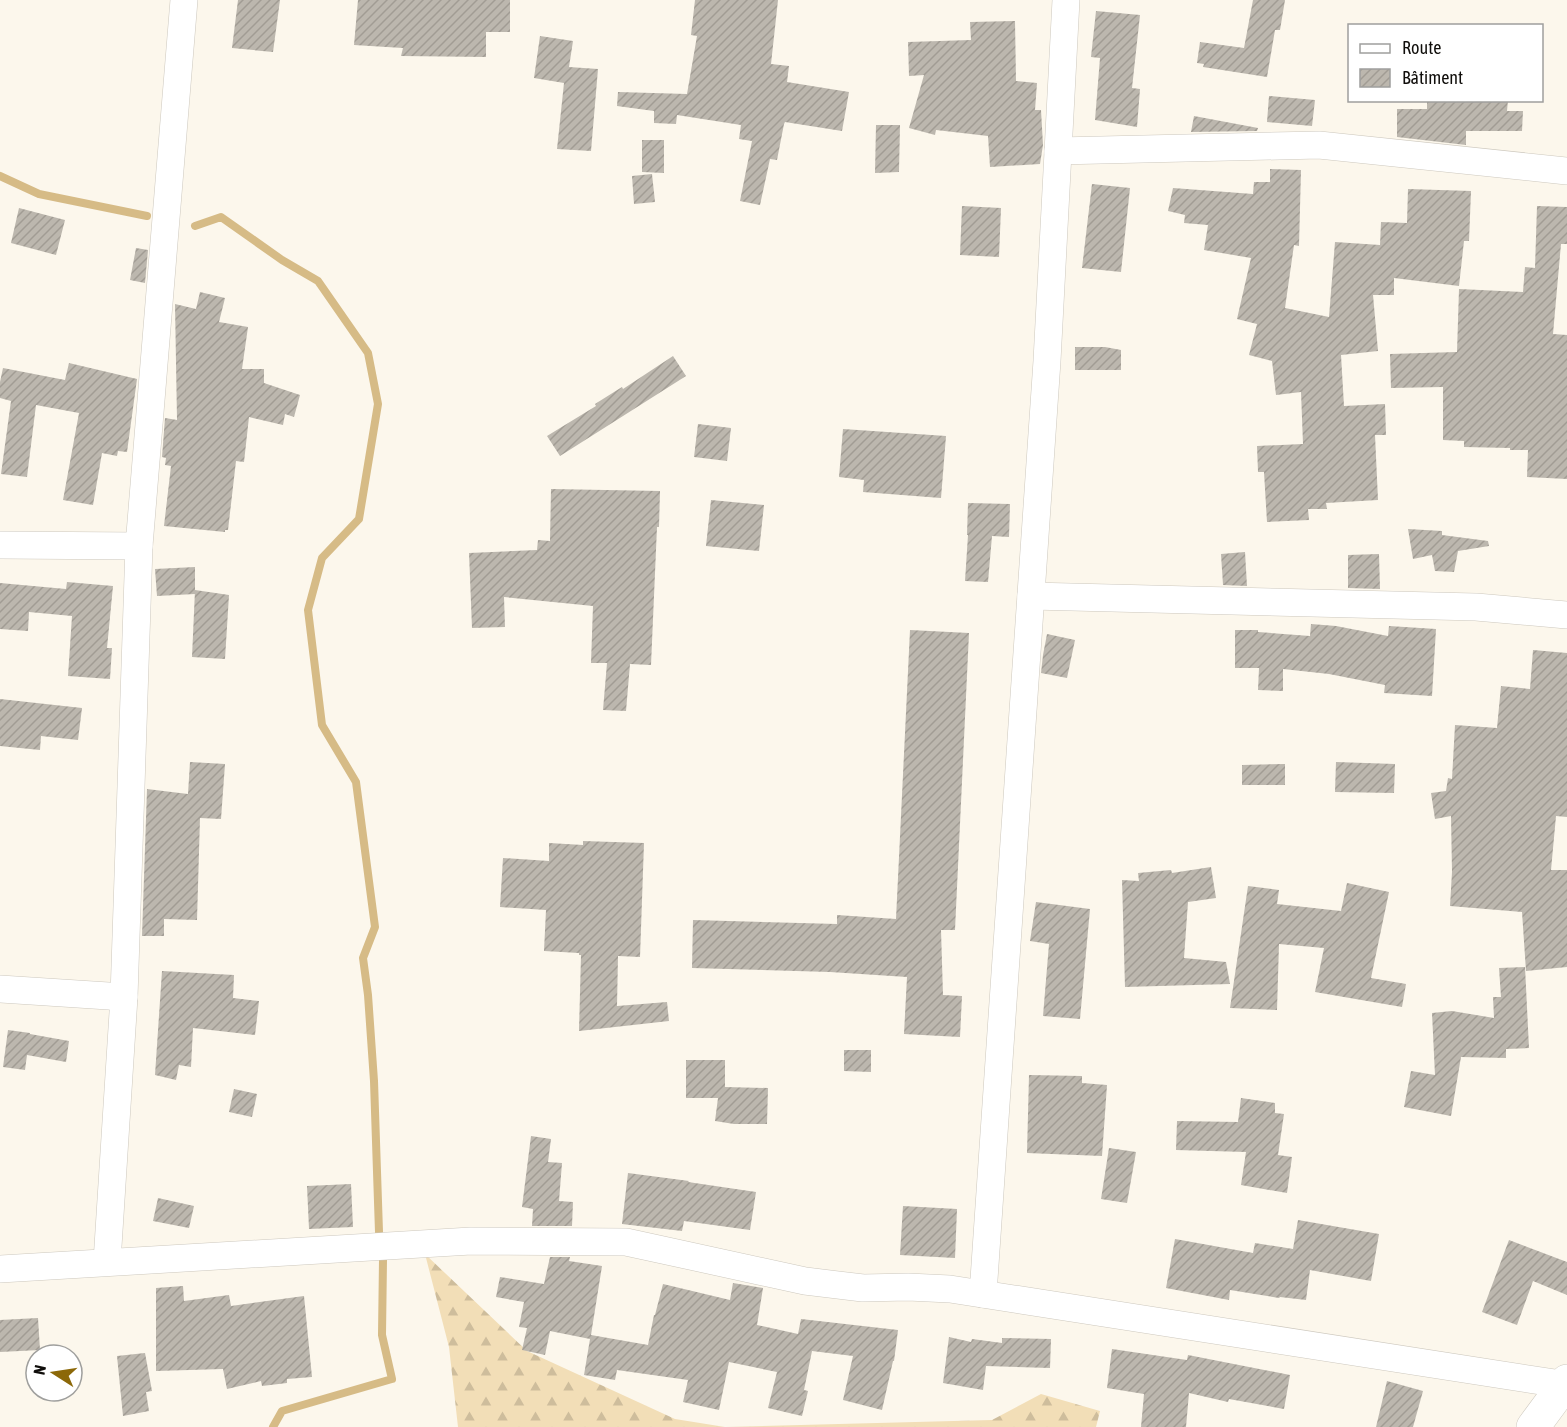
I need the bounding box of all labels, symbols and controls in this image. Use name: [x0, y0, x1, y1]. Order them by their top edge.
legend: [1348, 24, 1543, 102]
text: Route: [1402, 37, 1441, 58]
text: Bâtiment: [1402, 67, 1463, 88]
north arrow: [24, 1343, 84, 1403]
text: N: [30, 1363, 49, 1376]

